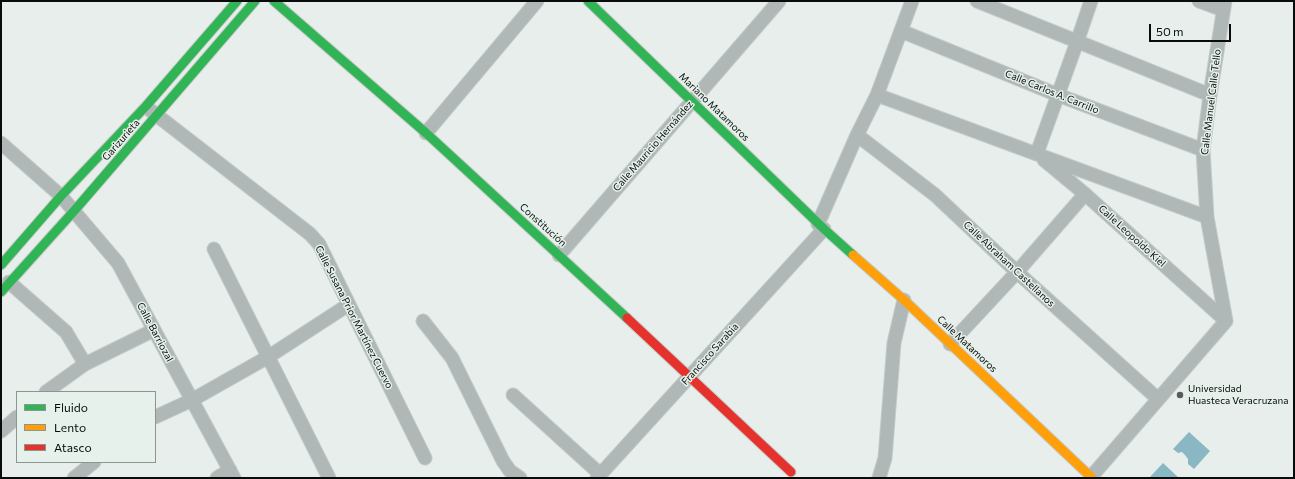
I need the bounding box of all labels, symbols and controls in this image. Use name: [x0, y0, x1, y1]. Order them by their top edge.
scale bar: [1151, 16, 1233, 42]
text: 50 m: [1156, 24, 1184, 38]
street label: Calle Manuel Calle Tello: [1199, 48, 1223, 156]
street label: Calle Carlos A. Carrillo: [1003, 68, 1101, 116]
street label: Mariano Matamoros: [676, 70, 752, 144]
street label: Calle Mauricio Hernández: [610, 98, 696, 194]
street label: Garizurieta: [100, 117, 142, 163]
street label: Constitución: [517, 201, 569, 249]
street label: Calle Leopoldo Kiel: [1096, 203, 1168, 269]
street label: Calle Abraham Castellanos: [961, 219, 1057, 309]
street label: Calle Susana Prior Martínez Cuervo: [313, 243, 395, 391]
street label: Calle Barriozal: [134, 300, 176, 364]
street label: Calle Matamoros: [935, 313, 999, 375]
street label: Francisco Sarabia: [679, 321, 741, 387]
place label: Universidad Huasteca Veracruzana: [1188, 383, 1288, 406]
marker: Universidad Huasteca Veracruzana: [1175, 390, 1185, 400]
legend: [16, 391, 156, 463]
text: Fluido: [54, 400, 88, 414]
text: Lento: [54, 420, 86, 434]
text: Atasco: [54, 440, 92, 454]

